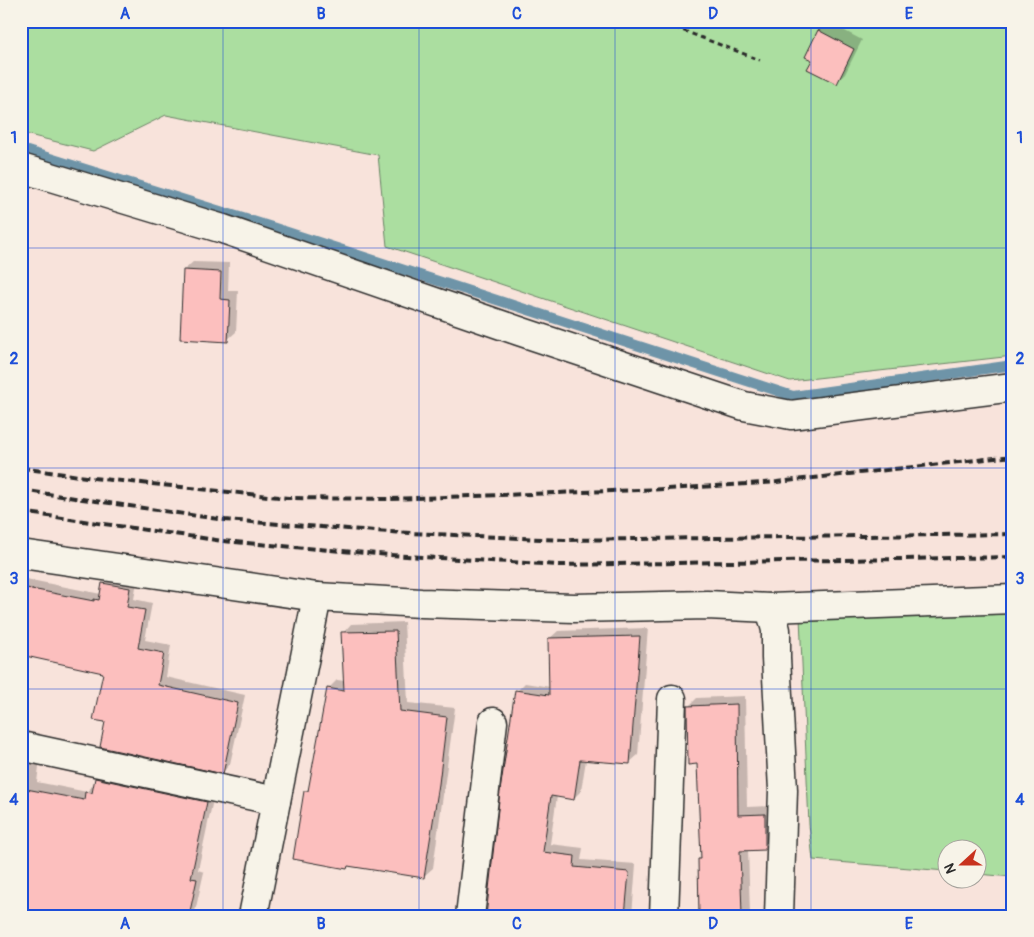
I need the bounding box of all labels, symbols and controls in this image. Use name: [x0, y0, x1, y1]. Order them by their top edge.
text: A: [120, 4, 131, 24]
text: B: [316, 4, 326, 24]
text: C: [512, 4, 522, 24]
text: D: [708, 4, 718, 24]
text: E: [905, 4, 914, 24]
text: 1: [11, 128, 17, 148]
text: 1: [1017, 128, 1023, 148]
text: 2: [10, 349, 19, 369]
text: 2: [1016, 349, 1025, 369]
text: 3: [10, 569, 19, 589]
text: 3: [1016, 569, 1025, 589]
text: 4: [9, 790, 19, 810]
text: 4: [1015, 790, 1025, 810]
north arrow: [936, 840, 986, 890]
text: N: [941, 861, 960, 876]
text: A: [120, 914, 131, 934]
text: B: [316, 914, 326, 934]
text: C: [512, 914, 522, 934]
text: D: [708, 914, 718, 934]
text: E: [905, 914, 914, 934]

